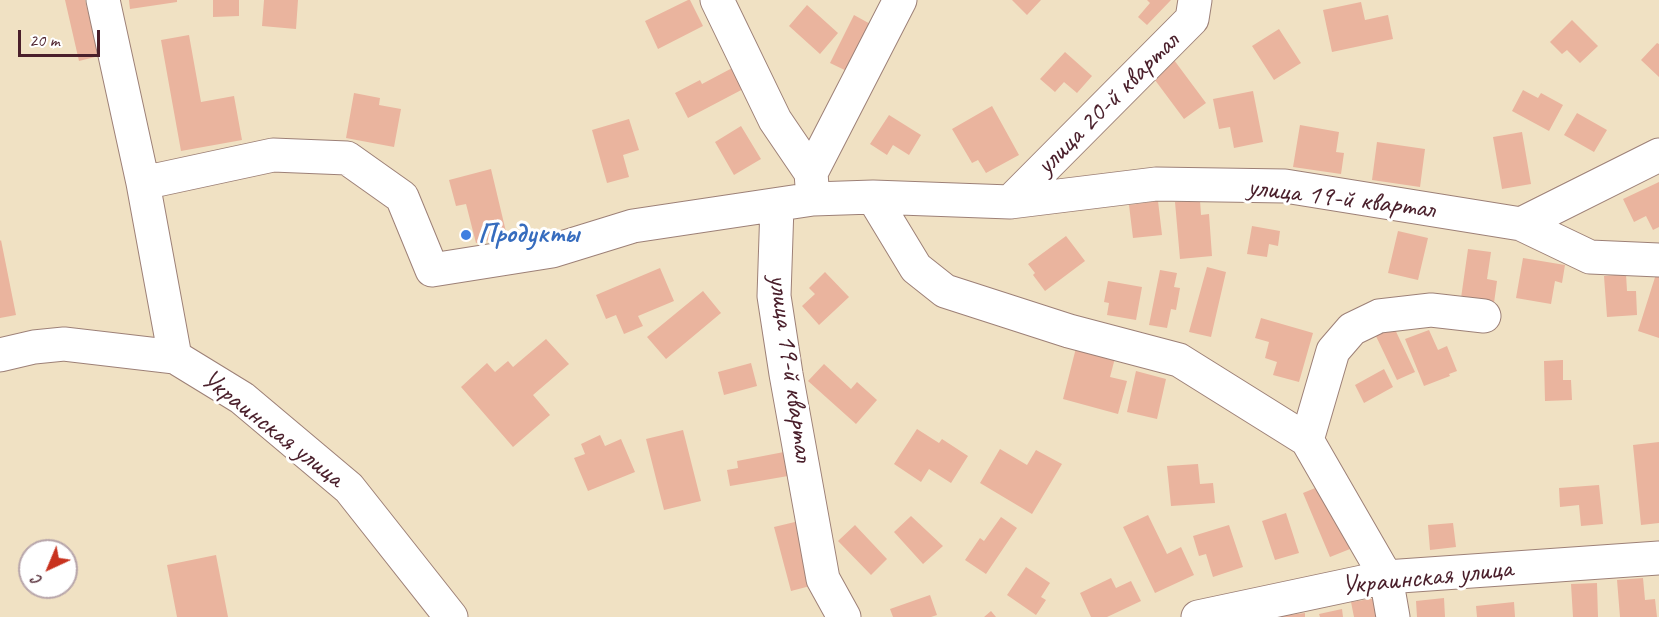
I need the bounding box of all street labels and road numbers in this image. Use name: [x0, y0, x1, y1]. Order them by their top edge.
street label: улица 20-й квартал: [1030, 26, 1186, 182]
street label: улица 19-й квартал: [1245, 171, 1437, 227]
street label: улица 19-й квартал: [760, 272, 820, 464]
street label: Украинская улица: [194, 363, 350, 495]
street label: Украинская улица: [1340, 552, 1514, 604]

